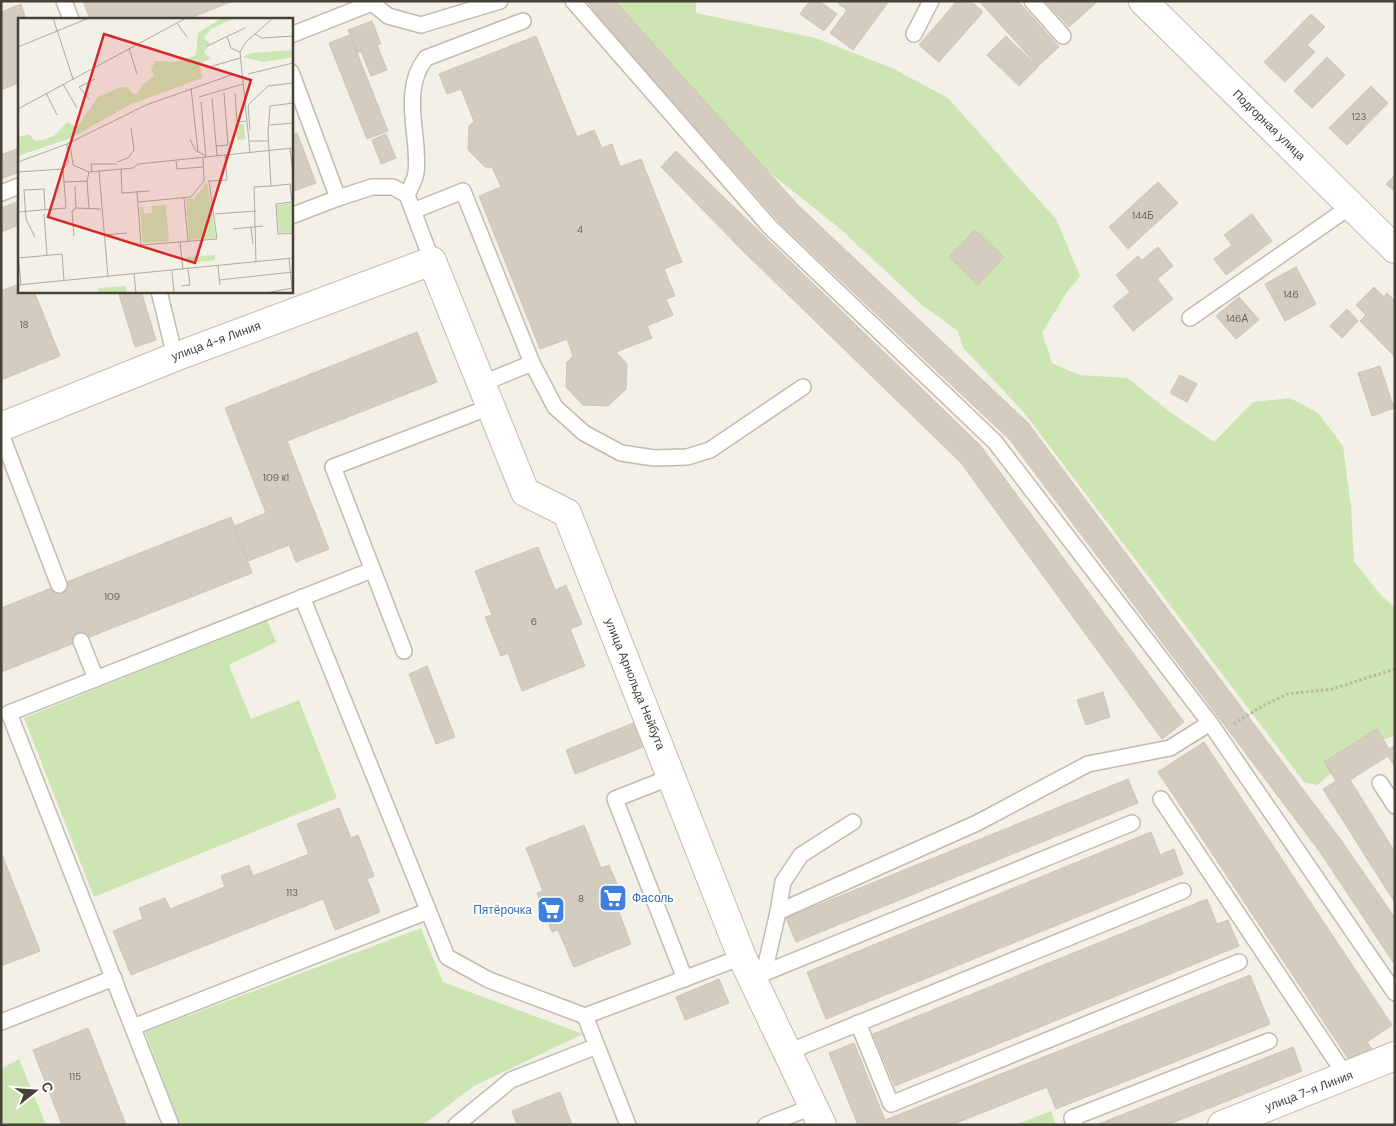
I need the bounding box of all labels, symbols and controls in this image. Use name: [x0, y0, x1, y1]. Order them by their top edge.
inset map: [18, 18, 292, 292]
street label: Подгорная улица: [1229, 86, 1309, 164]
house number: 123: [1352, 110, 1366, 123]
house number: 144Б: [1132, 209, 1154, 222]
house number: 4: [577, 223, 583, 236]
house number: 146: [1283, 288, 1299, 301]
house number: 146А: [1226, 312, 1248, 325]
street label: улица 4-я Линия: [169, 317, 263, 365]
house number: 18: [19, 318, 29, 331]
house number: 109 к1: [263, 471, 289, 484]
house number: 109: [104, 590, 120, 603]
house number: 6: [531, 615, 537, 628]
street label: улица Арнольда Нейбута: [601, 616, 669, 753]
supermarket icon: Фасоль: [598, 883, 628, 913]
house number: 113: [286, 886, 298, 899]
place label: Фасоль: [632, 890, 674, 906]
house number: 8: [578, 892, 584, 905]
supermarket icon: Пятёрочка: [536, 895, 566, 925]
place label: Пятёрочка: [473, 902, 532, 918]
north arrow: [10, 1066, 60, 1116]
street label: улица 7-я Линия: [1263, 1067, 1355, 1115]
house number: 115: [69, 1070, 81, 1083]
text: С: [37, 1080, 58, 1095]

